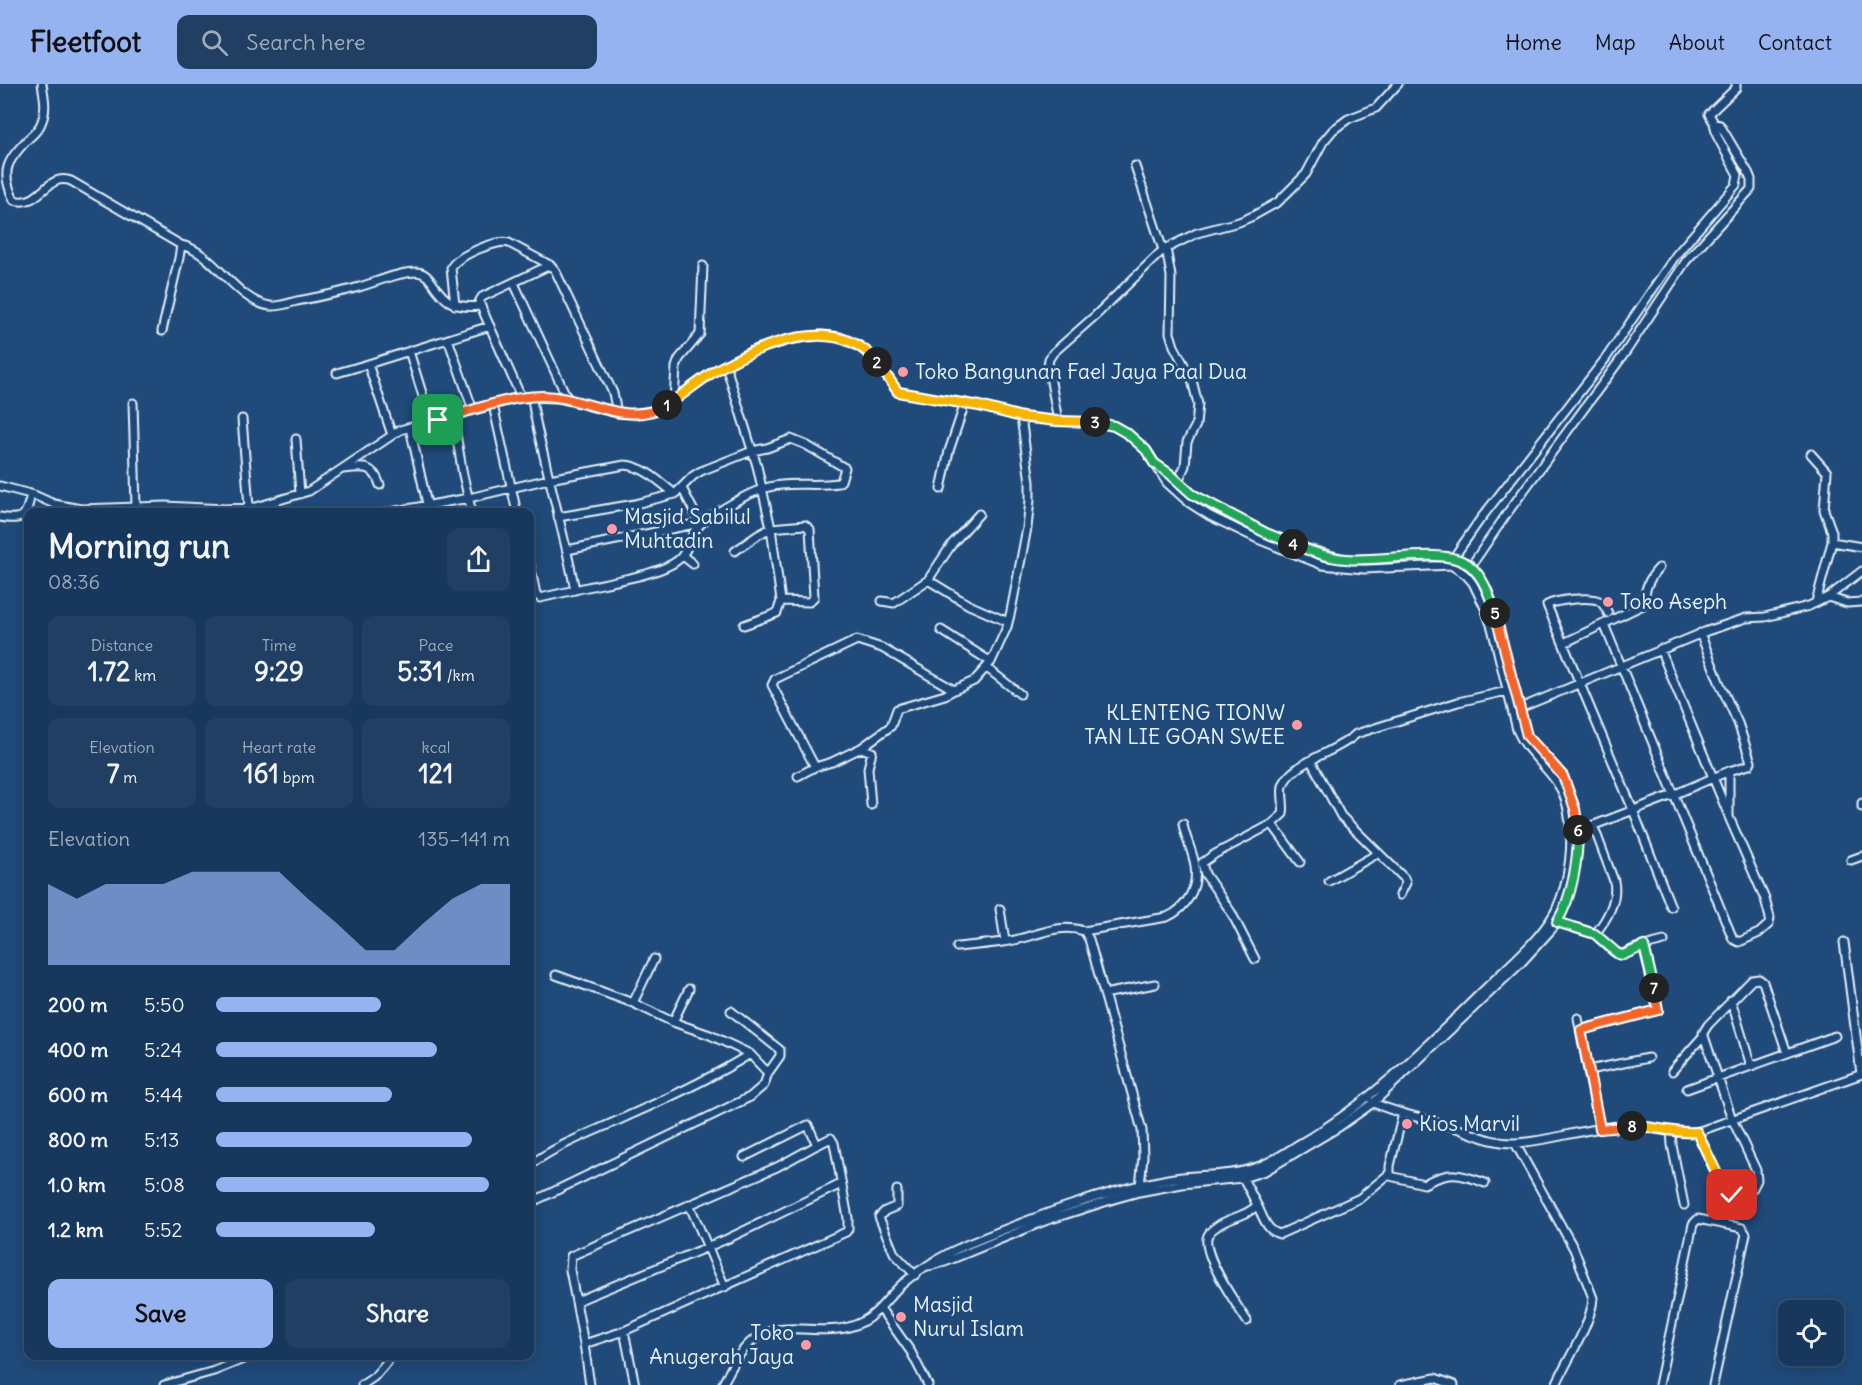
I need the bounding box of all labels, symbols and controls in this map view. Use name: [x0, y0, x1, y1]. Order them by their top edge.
search box: [177, 15, 597, 69]
text: Fleetfoot: [30, 24, 141, 60]
icon: search: [198, 26, 231, 59]
text: Search here: [246, 28, 366, 56]
text: Home: [1505, 29, 1562, 56]
text: Map: [1595, 29, 1636, 56]
text: About: [1669, 29, 1725, 56]
text: Contact: [1758, 29, 1832, 56]
pin: 2: [862, 347, 892, 377]
text: 2: [873, 352, 881, 372]
place label: Toko Bangunan Fael Jaya Paal Dua: [915, 358, 1247, 385]
marker: Toko Bangunan Fael Jaya Paal Dua: [896, 365, 910, 379]
pin: 1: [652, 390, 682, 420]
pin: [412, 394, 463, 445]
text: 1: [664, 395, 670, 415]
icon: arrive: [421, 403, 454, 436]
pin: 3: [1080, 407, 1110, 437]
text: 3: [1090, 412, 1100, 432]
place label: Masjid Sabilul Muhtadin: [624, 503, 751, 554]
marker: Masjid Sabilul Muhtadin: [605, 522, 619, 536]
text: Morning run: [48, 525, 230, 567]
button: share: [447, 528, 510, 591]
pin: 4: [1278, 529, 1308, 559]
text: 4: [1288, 534, 1298, 554]
text: 08:36: [48, 569, 100, 594]
place label: Toko Aseph: [1620, 588, 1727, 615]
marker: Toko Aseph: [1601, 595, 1615, 609]
pin: 5: [1480, 598, 1510, 628]
text: 5: [1490, 603, 1500, 623]
text: Distance: [91, 635, 153, 655]
text: Time: [262, 635, 296, 655]
text: Pace: [419, 635, 453, 655]
text: 1.72: [88, 655, 130, 688]
text: 9:29: [254, 655, 304, 688]
text: 5:31: [397, 655, 443, 688]
text: km: [130, 665, 156, 685]
text: /km: [443, 665, 475, 685]
place label: KLENTENG TIONW TAN LIE GOAN SWEE: [1084, 699, 1285, 750]
marker: KLENTENG TIONW TAN LIE GOAN SWEE: [1290, 718, 1304, 732]
text: Elevation: [89, 737, 155, 757]
text: Heart rate: [242, 737, 316, 757]
text: kcal: [422, 737, 450, 757]
text: 7: [107, 757, 119, 790]
text: 161: [243, 757, 279, 790]
text: 121: [419, 757, 453, 790]
text: m: [119, 767, 137, 787]
text: bpm: [279, 767, 315, 787]
pin: 6: [1563, 815, 1593, 845]
text: 6: [1573, 820, 1583, 840]
text: Elevation: [48, 826, 130, 851]
text: 135–141 m: [418, 826, 510, 851]
pin: 7: [1639, 973, 1669, 1003]
text: 7: [1650, 978, 1658, 998]
text: 200 m: [48, 992, 108, 1017]
text: 5:50: [144, 992, 185, 1017]
text: 400 m: [48, 1037, 108, 1062]
text: 5:24: [144, 1037, 182, 1062]
text: 600 m: [48, 1082, 108, 1107]
text: 5:44: [144, 1082, 183, 1107]
place label: Kios Marvil: [1419, 1110, 1520, 1137]
pin: 8: [1617, 1111, 1647, 1141]
text: 8: [1627, 1116, 1637, 1136]
marker: Kios Marvil: [1400, 1117, 1414, 1131]
text: 800 m: [48, 1127, 108, 1152]
text: 5:13: [144, 1127, 179, 1152]
pin: [1706, 1169, 1757, 1220]
text: 1.0 km: [48, 1172, 106, 1197]
text: 5:08: [144, 1172, 185, 1197]
icon: check: [1715, 1178, 1748, 1211]
text: 1.2 km: [48, 1217, 104, 1242]
text: 5:52: [144, 1217, 182, 1242]
button: Save: [48, 1279, 273, 1348]
button: Share: [285, 1279, 510, 1348]
place label: Masjid Nurul Islam: [913, 1291, 1024, 1342]
map controls: [1778, 1300, 1844, 1366]
button: locate: [1778, 1300, 1844, 1366]
marker: Masjid Nurul Islam: [894, 1310, 908, 1324]
place label: Toko Anugerah Jaya: [649, 1319, 794, 1370]
marker: Toko Anugerah Jaya: [799, 1338, 813, 1352]

